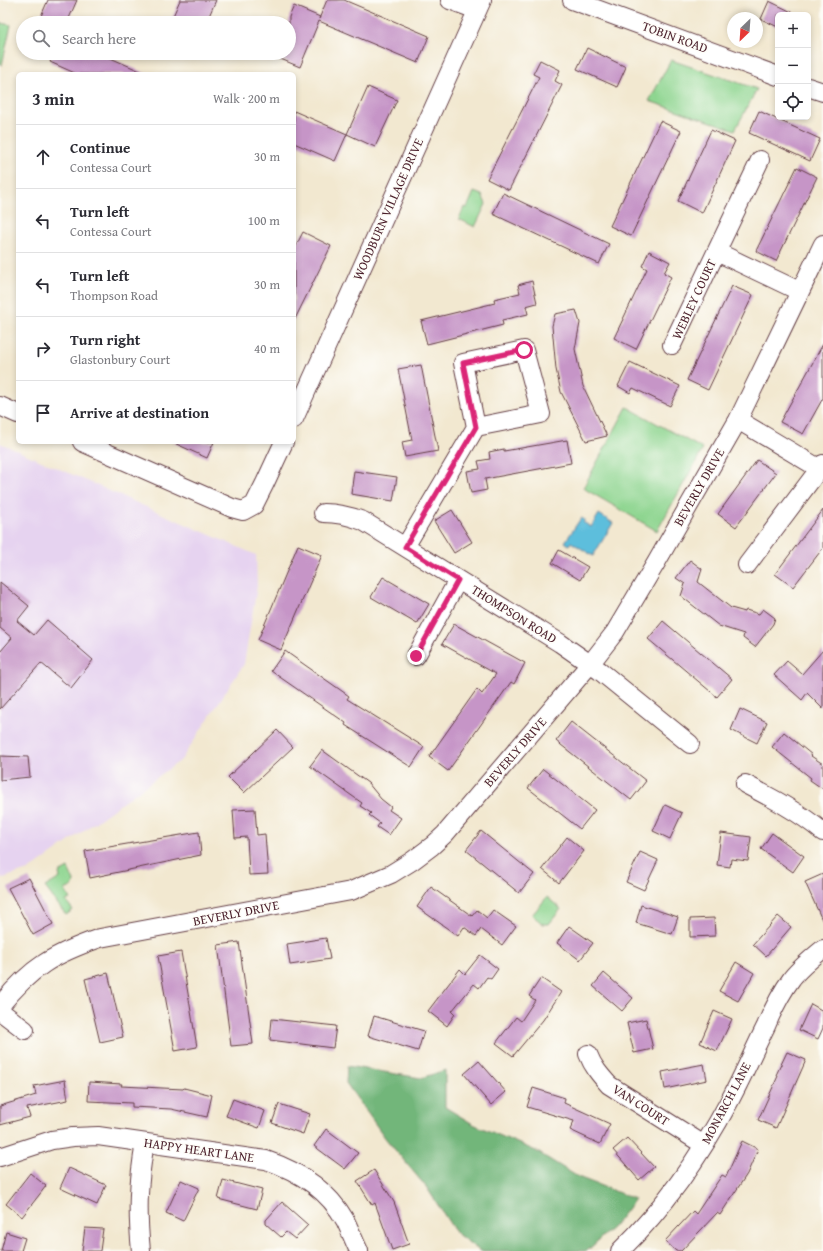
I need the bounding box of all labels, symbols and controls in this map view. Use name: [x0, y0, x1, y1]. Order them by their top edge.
north arrow: [727, 12, 763, 48]
map controls: [775, 12, 811, 120]
button: +: [775, 12, 811, 48]
search box: [16, 16, 296, 60]
street label: TOBIN ROAD: [639, 16, 711, 58]
icon: search: [30, 27, 52, 49]
text: Search here: [62, 28, 136, 49]
button: −: [775, 48, 811, 84]
button: locate: [775, 84, 811, 120]
text: 3 min: [32, 86, 74, 111]
text: Walk · 200 m: [213, 89, 280, 108]
street label: WOODBURN VILLAGE DRIVE: [348, 135, 428, 283]
text: Continue: [70, 137, 131, 158]
icon: ahead: [32, 146, 54, 168]
text: 30 m: [254, 147, 280, 166]
text: Contessa Court: [70, 158, 152, 177]
text: Turn left: [70, 201, 129, 222]
icon: left: [32, 210, 54, 232]
text: 100 m: [248, 211, 280, 230]
text: Contessa Court: [70, 222, 152, 241]
street label: WEBLEY COURT: [667, 255, 721, 342]
text: Turn left: [70, 265, 129, 286]
icon: left: [32, 274, 54, 296]
text: 30 m: [254, 275, 280, 294]
text: Thompson Road: [70, 286, 158, 305]
text: Turn right: [70, 329, 141, 350]
icon: right: [32, 338, 54, 360]
text: 40 m: [254, 339, 280, 358]
route start: [515, 341, 533, 359]
text: Glastonbury Court: [70, 350, 170, 369]
icon: arrive: [32, 402, 54, 424]
text: Arrive at destination: [70, 402, 209, 423]
street label: BEVERLY DRIVE: [669, 444, 729, 529]
street label: THOMPSON ROAD: [467, 580, 561, 648]
route end: [407, 647, 425, 665]
street label: BEVERLY DRIVE: [479, 713, 551, 791]
street label: BEVERLY DRIVE: [191, 895, 281, 931]
street label: MONARCH LANE: [696, 1058, 756, 1147]
street label: VAN COURT: [609, 1079, 674, 1131]
street label: HAPPY HEART LANE: [143, 1133, 256, 1167]

